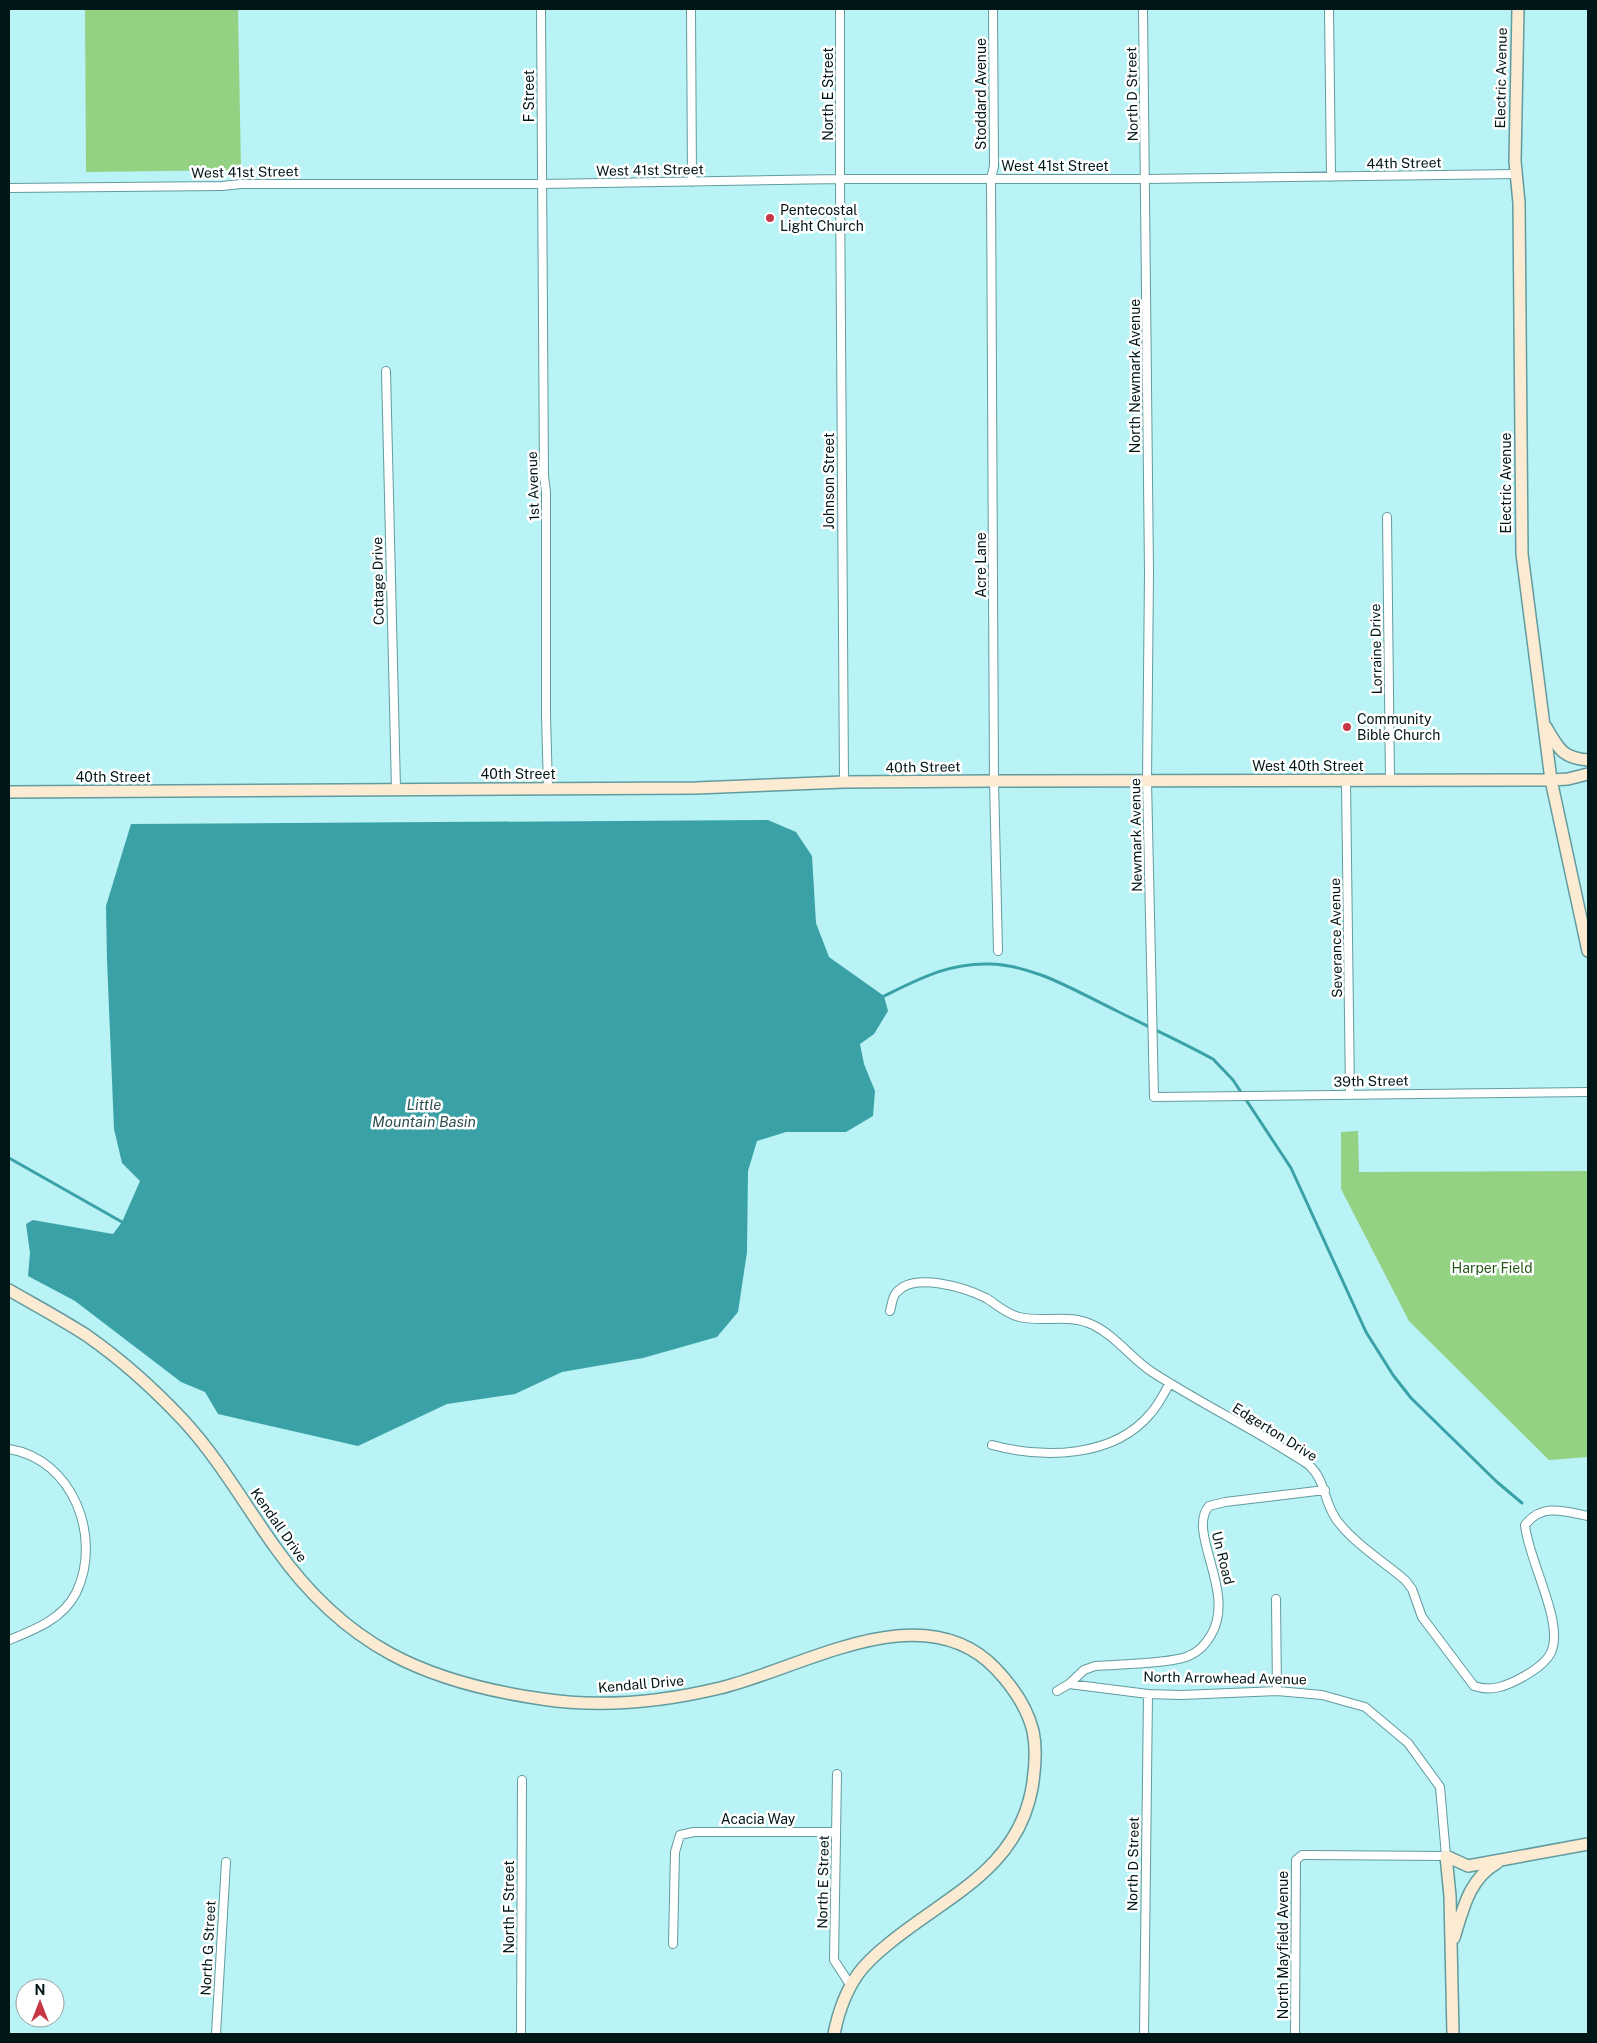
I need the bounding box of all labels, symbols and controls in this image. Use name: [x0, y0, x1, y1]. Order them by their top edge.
street label: Electric Avenue: [1492, 27, 1510, 129]
street label: Stoddard Avenue: [973, 38, 989, 150]
street label: North E Street: [820, 47, 836, 141]
street label: North D Street: [1123, 47, 1141, 141]
street label: F Street: [521, 70, 537, 122]
street label: 44th Street: [1366, 154, 1442, 172]
street label: West 41st Street: [1001, 158, 1109, 174]
street label: West 41st Street: [596, 161, 704, 179]
street label: West 41st Street: [191, 163, 299, 181]
place label: Pentecostal Light Church: [780, 202, 864, 234]
marker: Pentecostal Light Church: [764, 212, 776, 224]
street label: North Newmark Avenue: [1127, 299, 1143, 453]
street label: Electric Avenue: [1498, 432, 1514, 534]
street label: Johnson Street: [821, 433, 837, 529]
street label: 1st Avenue: [524, 451, 542, 521]
street label: Acre Lane: [973, 532, 989, 598]
street label: Cottage Drive: [369, 537, 387, 625]
street label: Lorraine Drive: [1367, 604, 1385, 694]
place label: Community Bible Church: [1357, 711, 1440, 743]
marker: Community Bible Church: [1341, 721, 1353, 733]
street label: 40th Street: [885, 758, 961, 776]
street label: West 40th Street: [1252, 758, 1364, 774]
street label: 40th Street: [480, 766, 556, 782]
street label: 40th Street: [75, 769, 151, 785]
street label: Newmark Avenue: [1127, 778, 1145, 892]
street label: Severance Avenue: [1327, 878, 1345, 998]
street label: 39th Street: [1333, 1072, 1409, 1090]
water label: Little Mountain Basin: [372, 1096, 476, 1130]
park label: Harper Field: [1452, 1260, 1533, 1276]
street label: Edgerton Drive: [1230, 1400, 1320, 1464]
street label: Kendall Drive: [248, 1485, 310, 1565]
street label: Un Road: [1209, 1530, 1237, 1586]
street label: North Arrowhead Avenue: [1143, 1669, 1307, 1687]
street label: Kendall Drive: [597, 1672, 685, 1696]
street label: Acacia Way: [721, 1811, 796, 1827]
street label: North D Street: [1124, 1817, 1142, 1911]
street label: North E Street: [814, 1835, 832, 1929]
street label: North F Street: [501, 1860, 517, 1954]
street label: North Mayfield Avenue: [1275, 1871, 1291, 2019]
street label: North G Street: [198, 1900, 218, 1996]
north arrow: [15, 1978, 65, 2028]
text: N: [35, 1982, 45, 1998]

